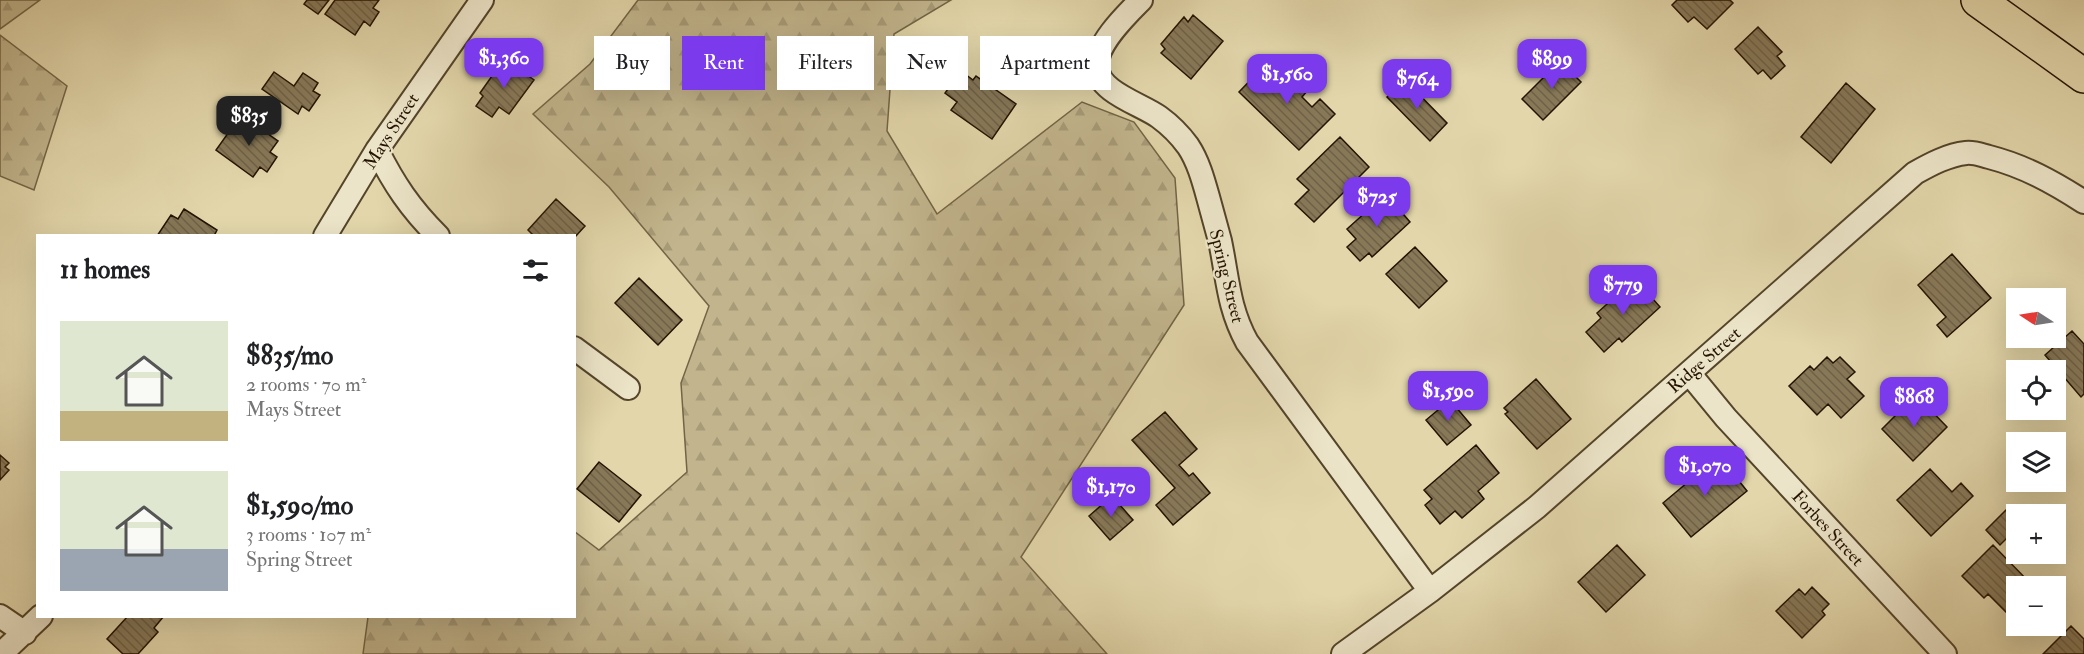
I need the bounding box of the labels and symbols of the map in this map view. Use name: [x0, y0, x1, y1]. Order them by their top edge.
pin: $1,360: [455, 38, 553, 89]
pin: $899: [1516, 39, 1588, 90]
pin: $1,560: [1238, 54, 1336, 105]
pin: $764: [1381, 59, 1453, 110]
street label: Mays Street: [358, 89, 425, 174]
pin: $835: [213, 96, 285, 147]
pin: $725: [1341, 177, 1413, 228]
street label: Spring Street: [1204, 227, 1249, 326]
pin: $779: [1587, 265, 1659, 316]
north arrow: [2006, 288, 2066, 348]
street label: Ridge Street: [1663, 322, 1746, 399]
pin: $1,590: [1399, 371, 1497, 422]
pin: $868: [1878, 377, 1950, 428]
pin: $1,070: [1656, 446, 1754, 497]
pin: $1,170: [1062, 467, 1160, 518]
street label: Forbes Street: [1787, 485, 1869, 571]

